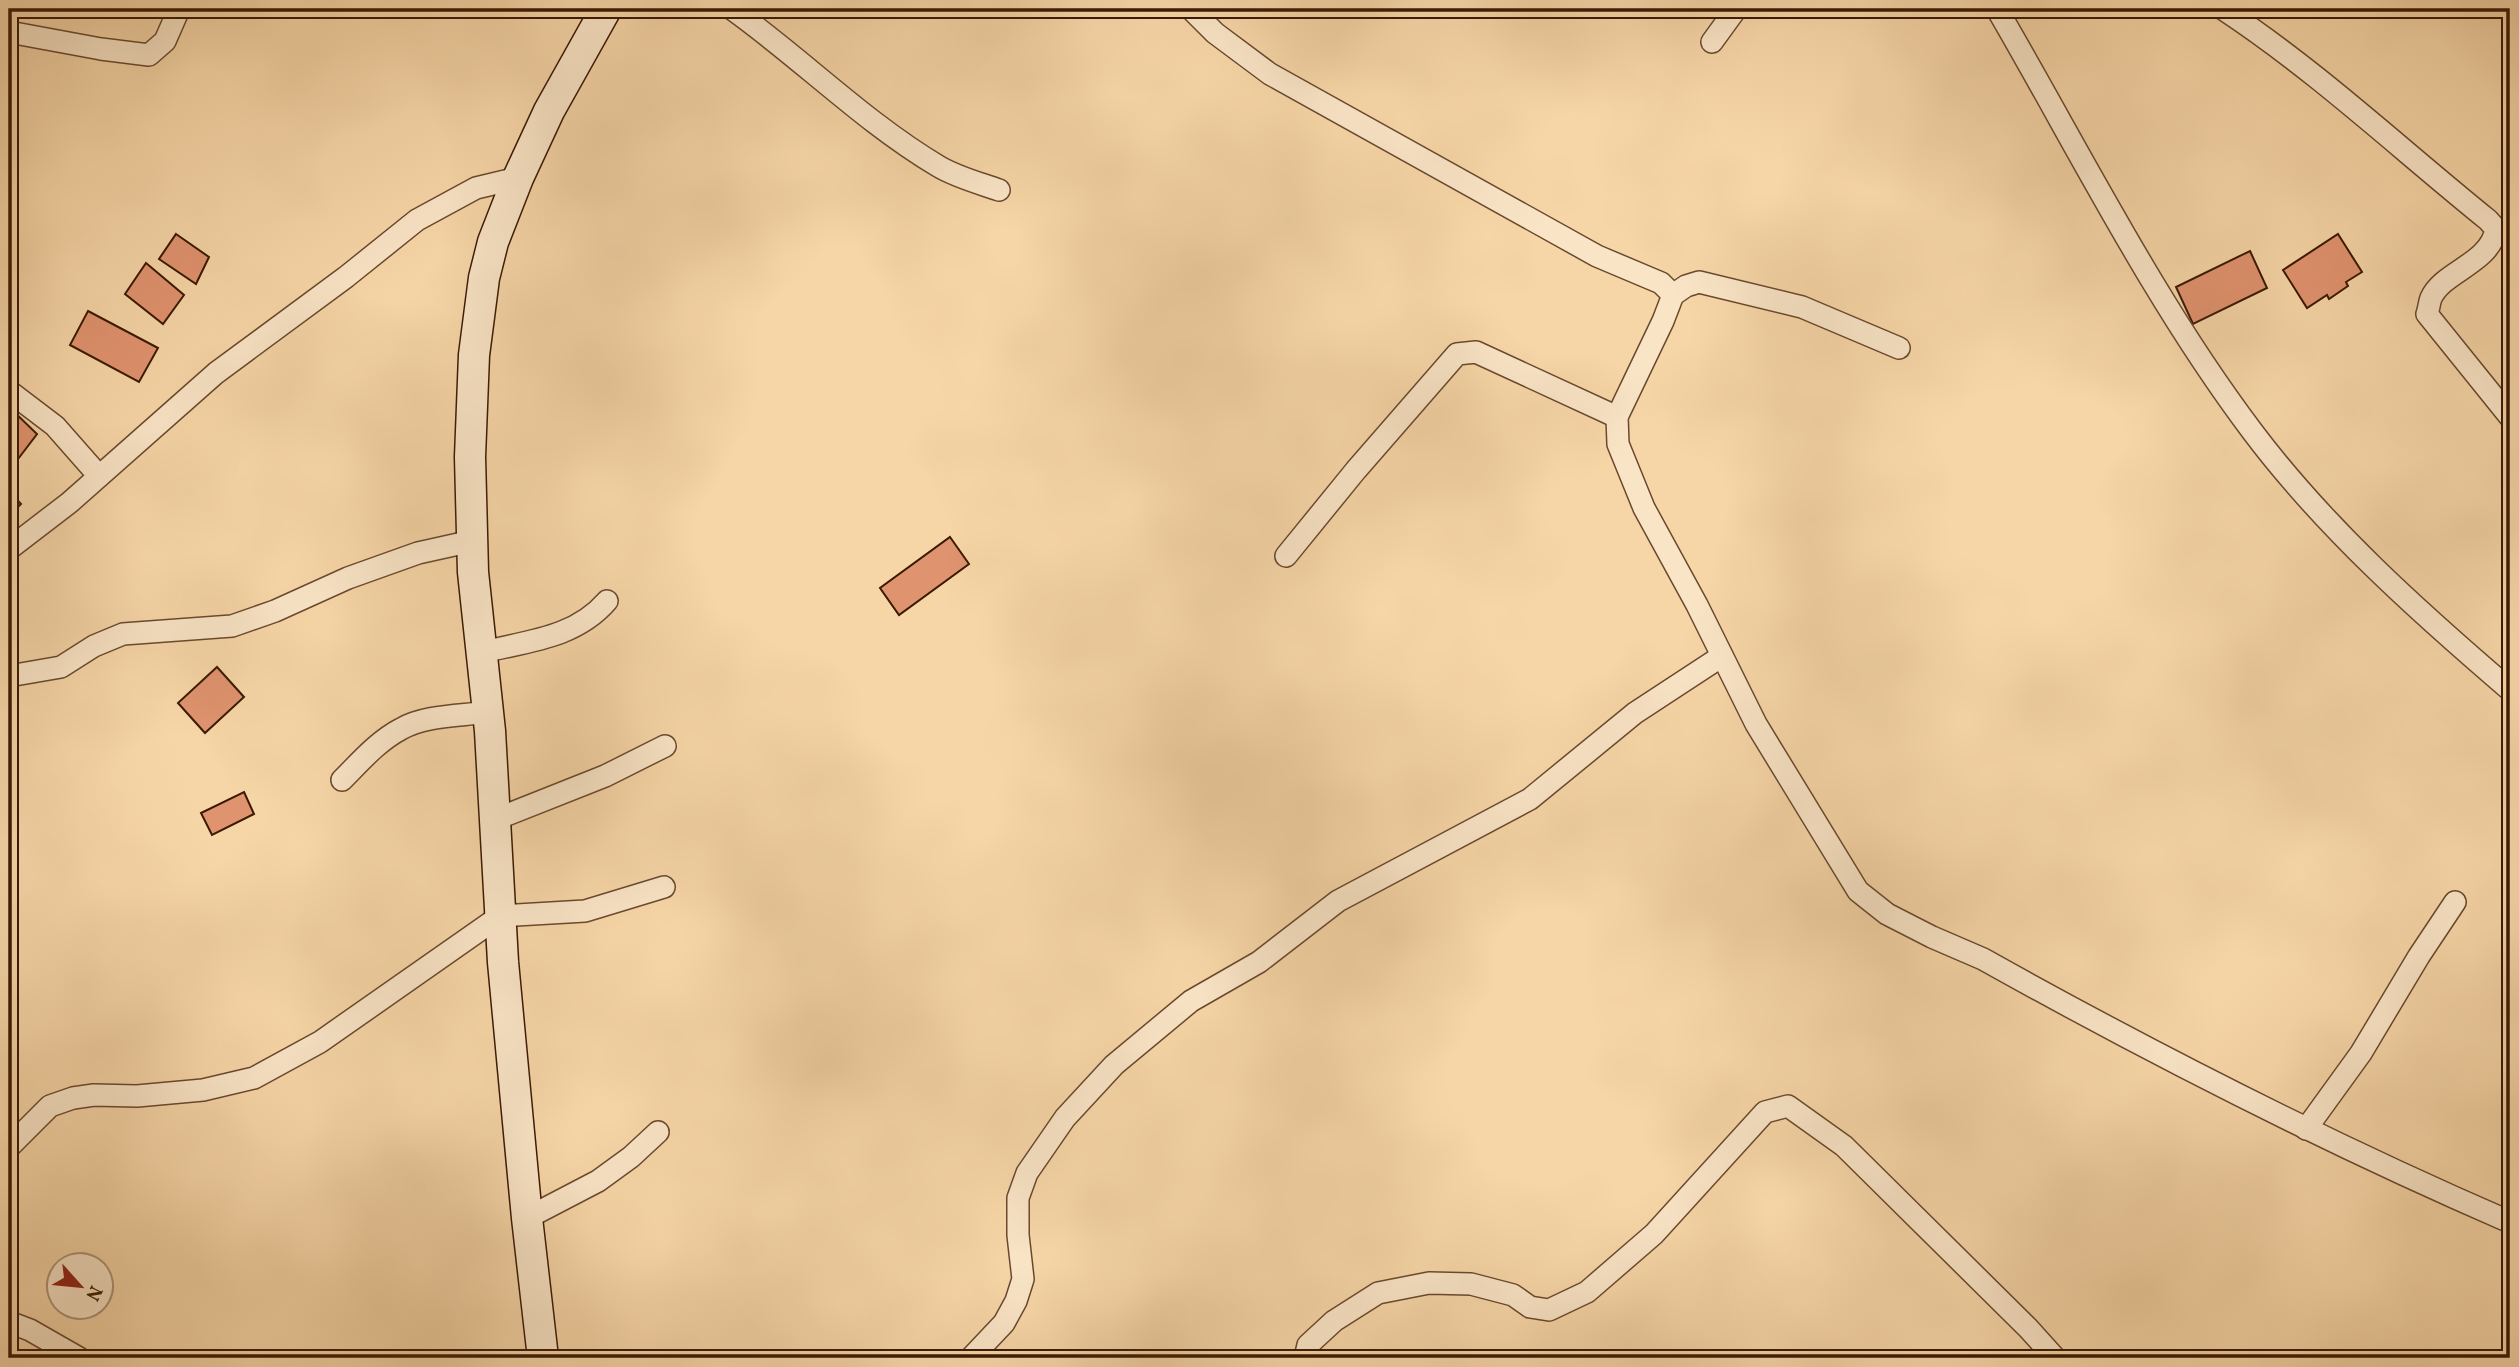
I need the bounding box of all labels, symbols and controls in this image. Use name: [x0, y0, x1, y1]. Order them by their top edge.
north arrow: [46, 1252, 116, 1322]
text: N: [79, 1281, 108, 1305]

